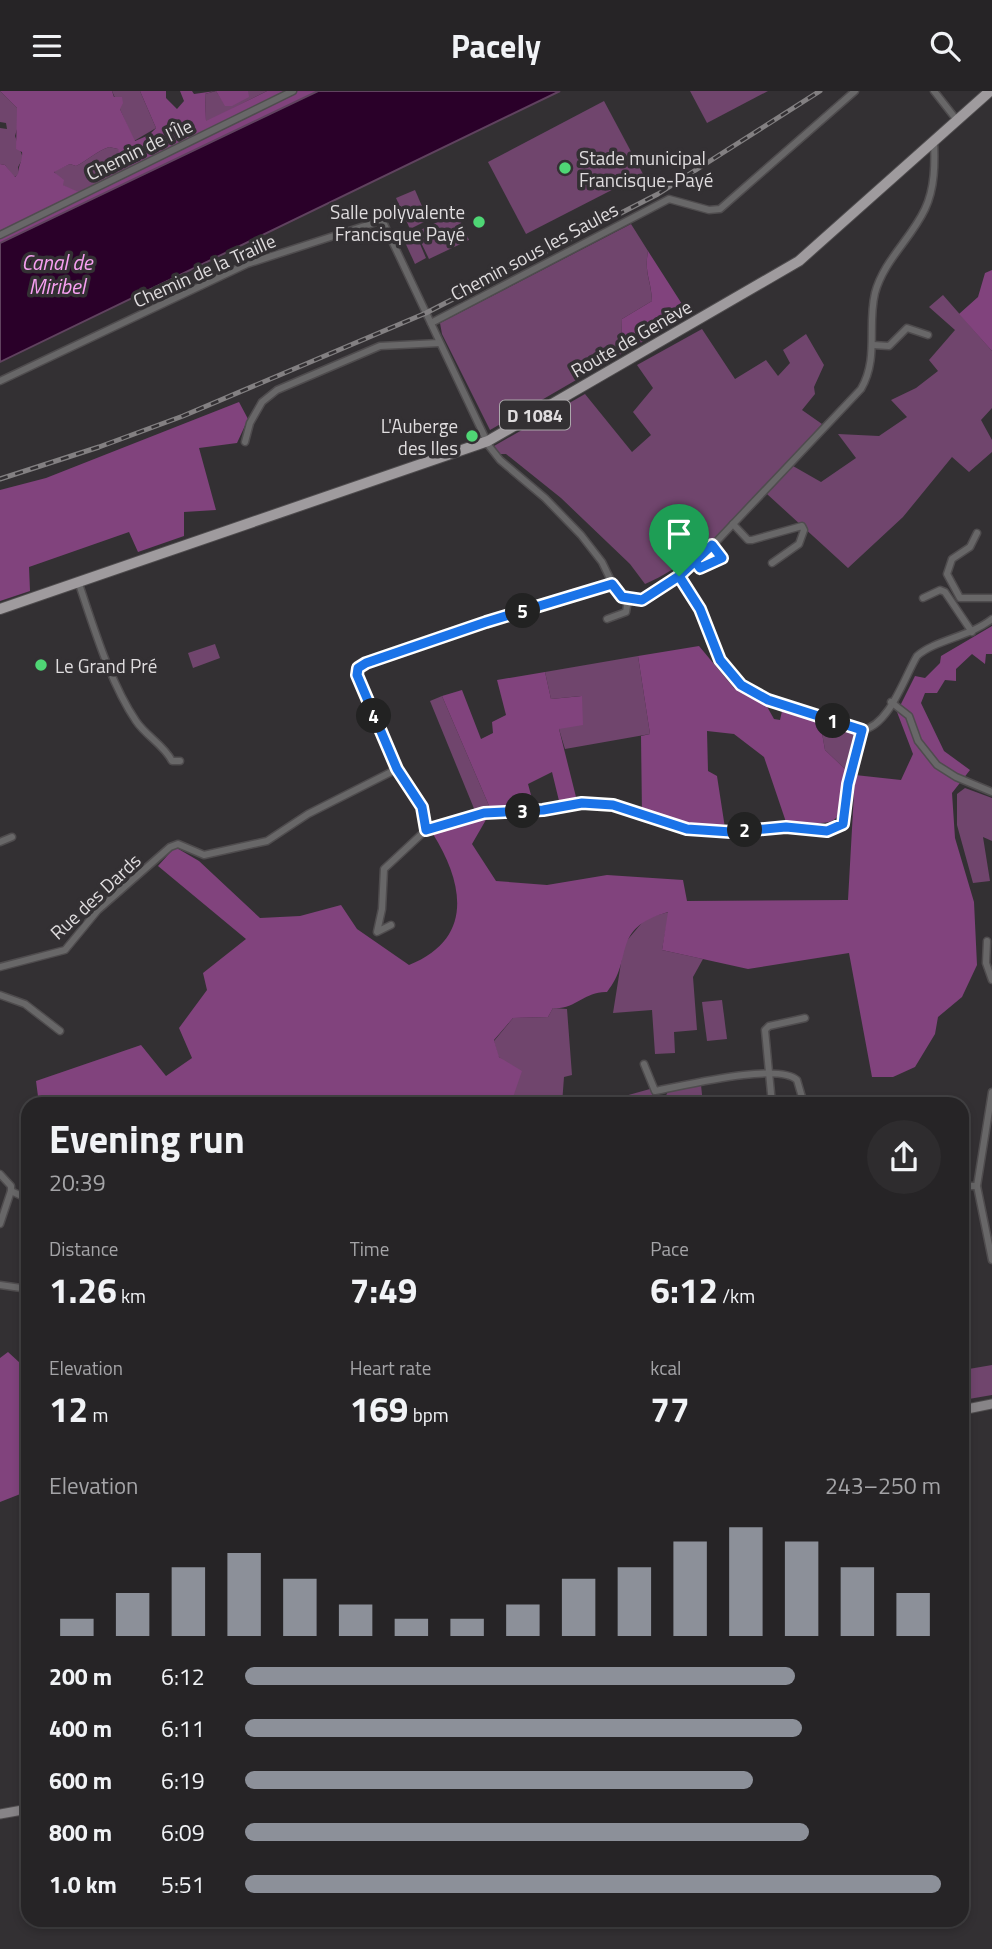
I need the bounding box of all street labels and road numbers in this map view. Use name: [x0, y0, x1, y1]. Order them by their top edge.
street label: Chemin de l'Île: [81, 111, 197, 187]
street label: Chemin sous les Saules: [445, 194, 623, 308]
street label: Chemin de la Traille: [128, 226, 280, 314]
street label: Route de Genève: [565, 292, 697, 384]
road number: D 1084: [500, 401, 570, 429]
street label: Rue des Dards: [43, 846, 147, 946]

